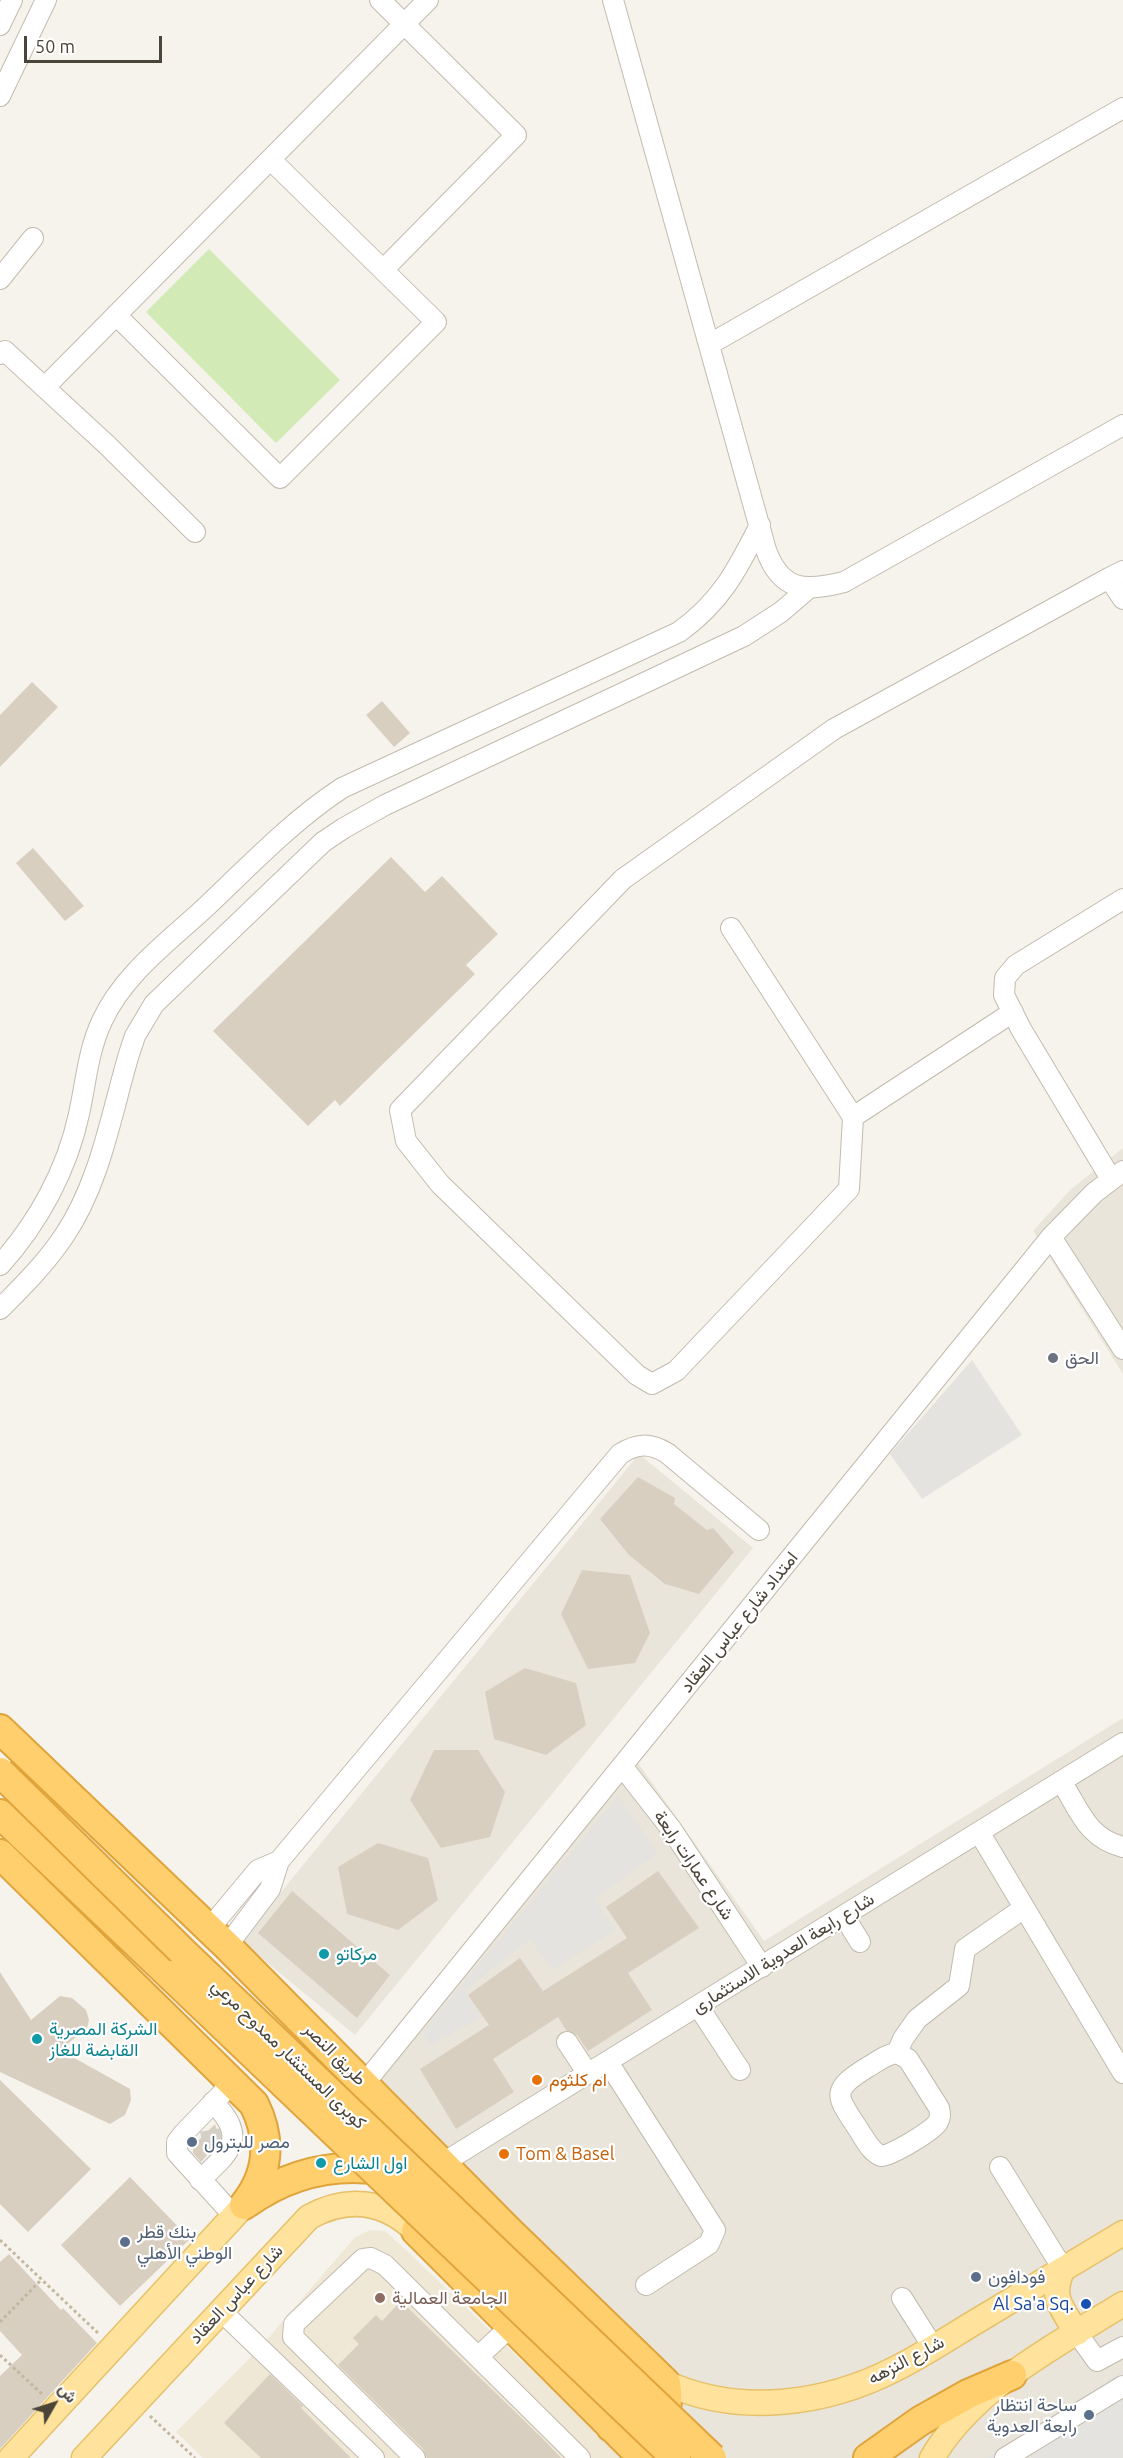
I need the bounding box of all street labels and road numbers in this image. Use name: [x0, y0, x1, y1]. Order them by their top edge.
street label: امتداد شارع عباس العقاد: [676, 1547, 802, 1697]
street label: شارع عمارات رابعة: [649, 1806, 739, 1924]
street label: شارع رابعة العدوية الاستثمارى: [688, 1888, 878, 2018]
street label: كوبرى المستشار ممدوح مرعي: [207, 1975, 371, 2133]
street label: طريق النصر: [299, 2018, 371, 2090]
street label: شارع عباس العقاد: [184, 2240, 288, 2348]
street label: شارع النزهه: [864, 2331, 948, 2389]

